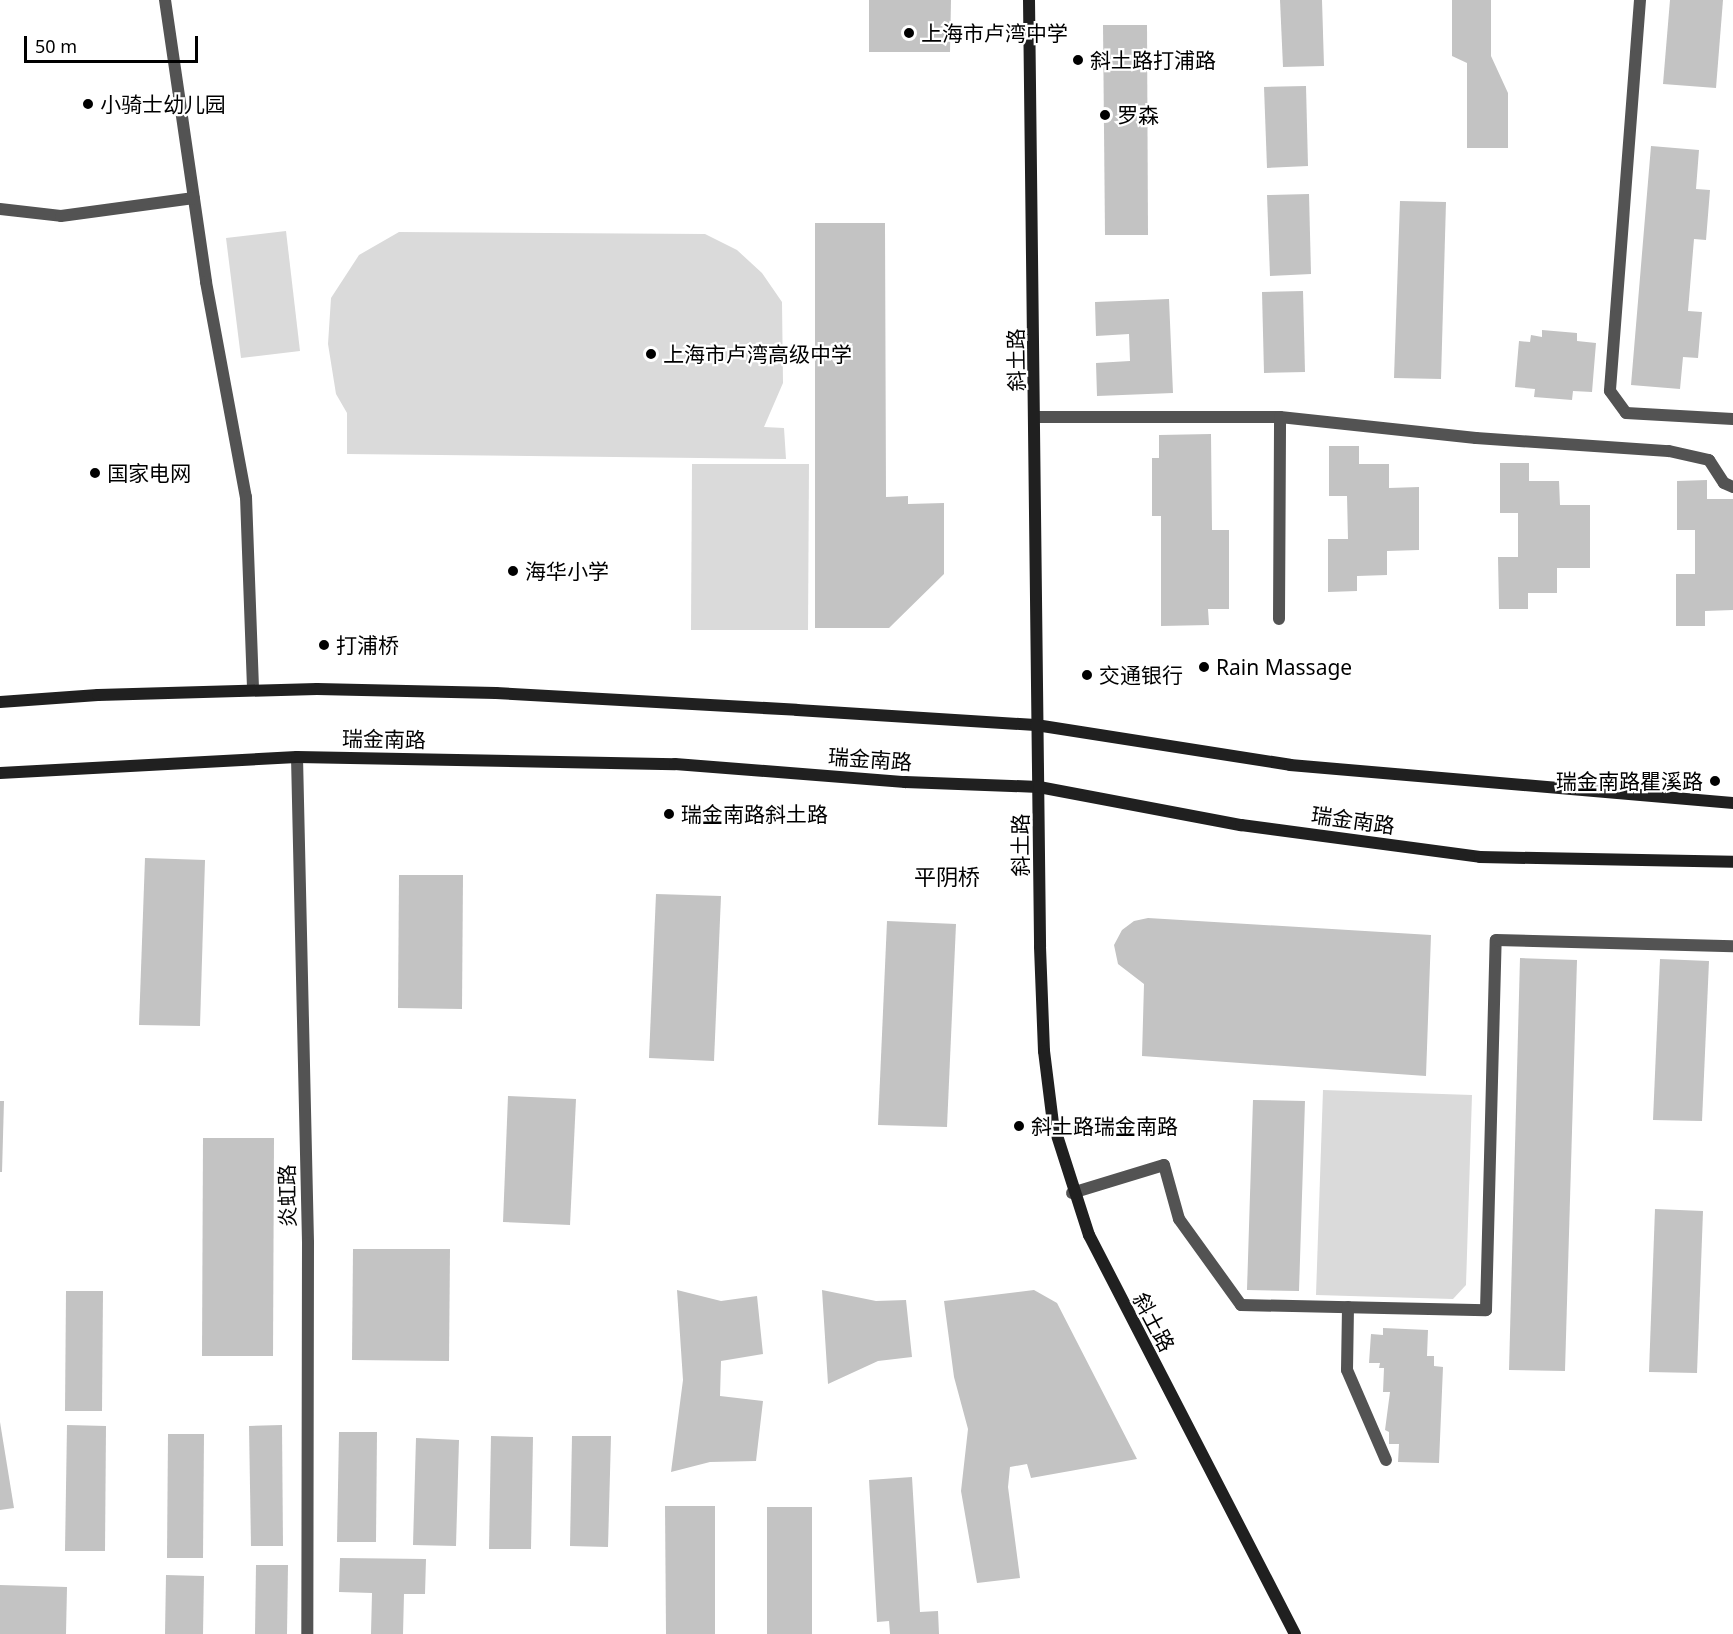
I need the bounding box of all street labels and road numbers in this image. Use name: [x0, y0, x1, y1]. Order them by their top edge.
street label: 斜土路: [1003, 328, 1029, 392]
street label: 瑞金南路: [342, 726, 426, 752]
street label: 瑞金南路: [827, 744, 913, 774]
street label: 瑞金南路: [1310, 802, 1396, 838]
street label: 斜土路: [1007, 814, 1033, 876]
street label: 炎虹路: [274, 1164, 300, 1228]
street label: 斜土路: [1128, 1288, 1180, 1356]

